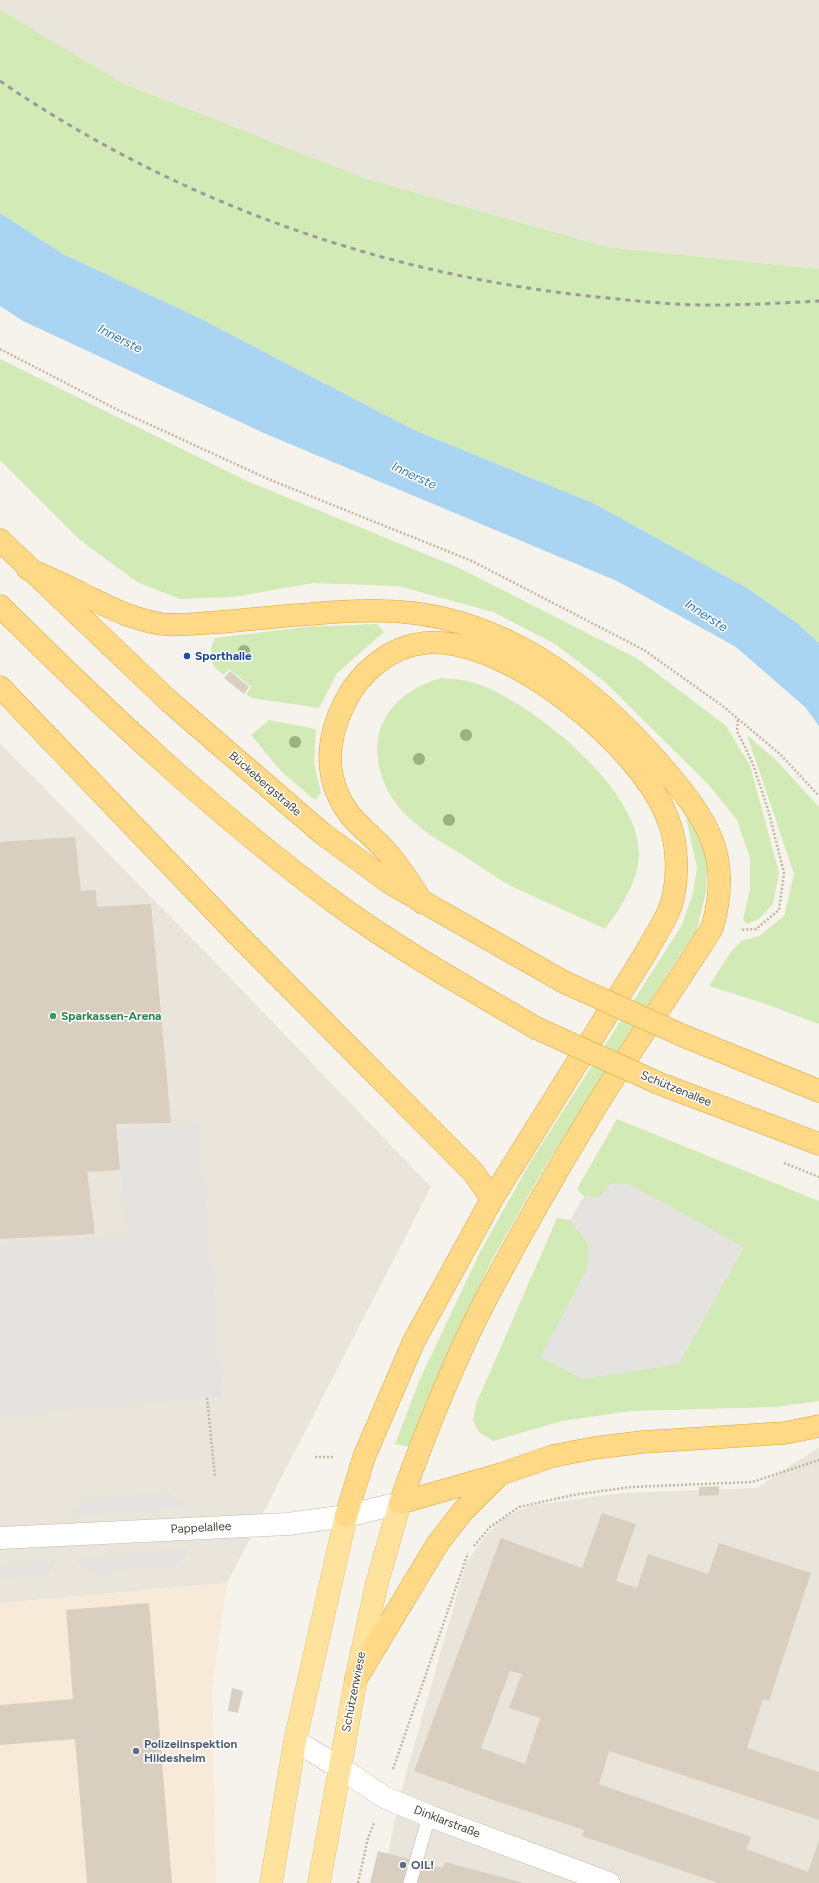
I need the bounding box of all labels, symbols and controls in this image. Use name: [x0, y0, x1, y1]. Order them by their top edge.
water label: Innerste: [95, 321, 145, 357]
water label: Innerste: [389, 459, 439, 493]
water label: Innerste: [682, 596, 730, 636]
place label: Sporthalle: [195, 649, 252, 663]
marker: Sporthalle: [182, 651, 192, 661]
street label: Bückebergstraße: [226, 749, 304, 819]
place label: Sparkassen-Arena: [61, 1009, 161, 1023]
marker: Sparkassen-Arena: [48, 1011, 58, 1021]
street label: Schützenallee: [638, 1068, 714, 1110]
street label: Pappelallee: [170, 1519, 232, 1537]
street label: Schützenwiese: [339, 1651, 369, 1733]
place label: Polizeiinspektion Hildesheim: [144, 1737, 237, 1765]
marker: Polizeiinspektion Hildesheim: [131, 1746, 141, 1756]
street label: Dinklarstraße: [412, 1803, 482, 1841]
place label: OIL!: [411, 1858, 434, 1872]
marker: OIL!: [398, 1860, 408, 1870]

